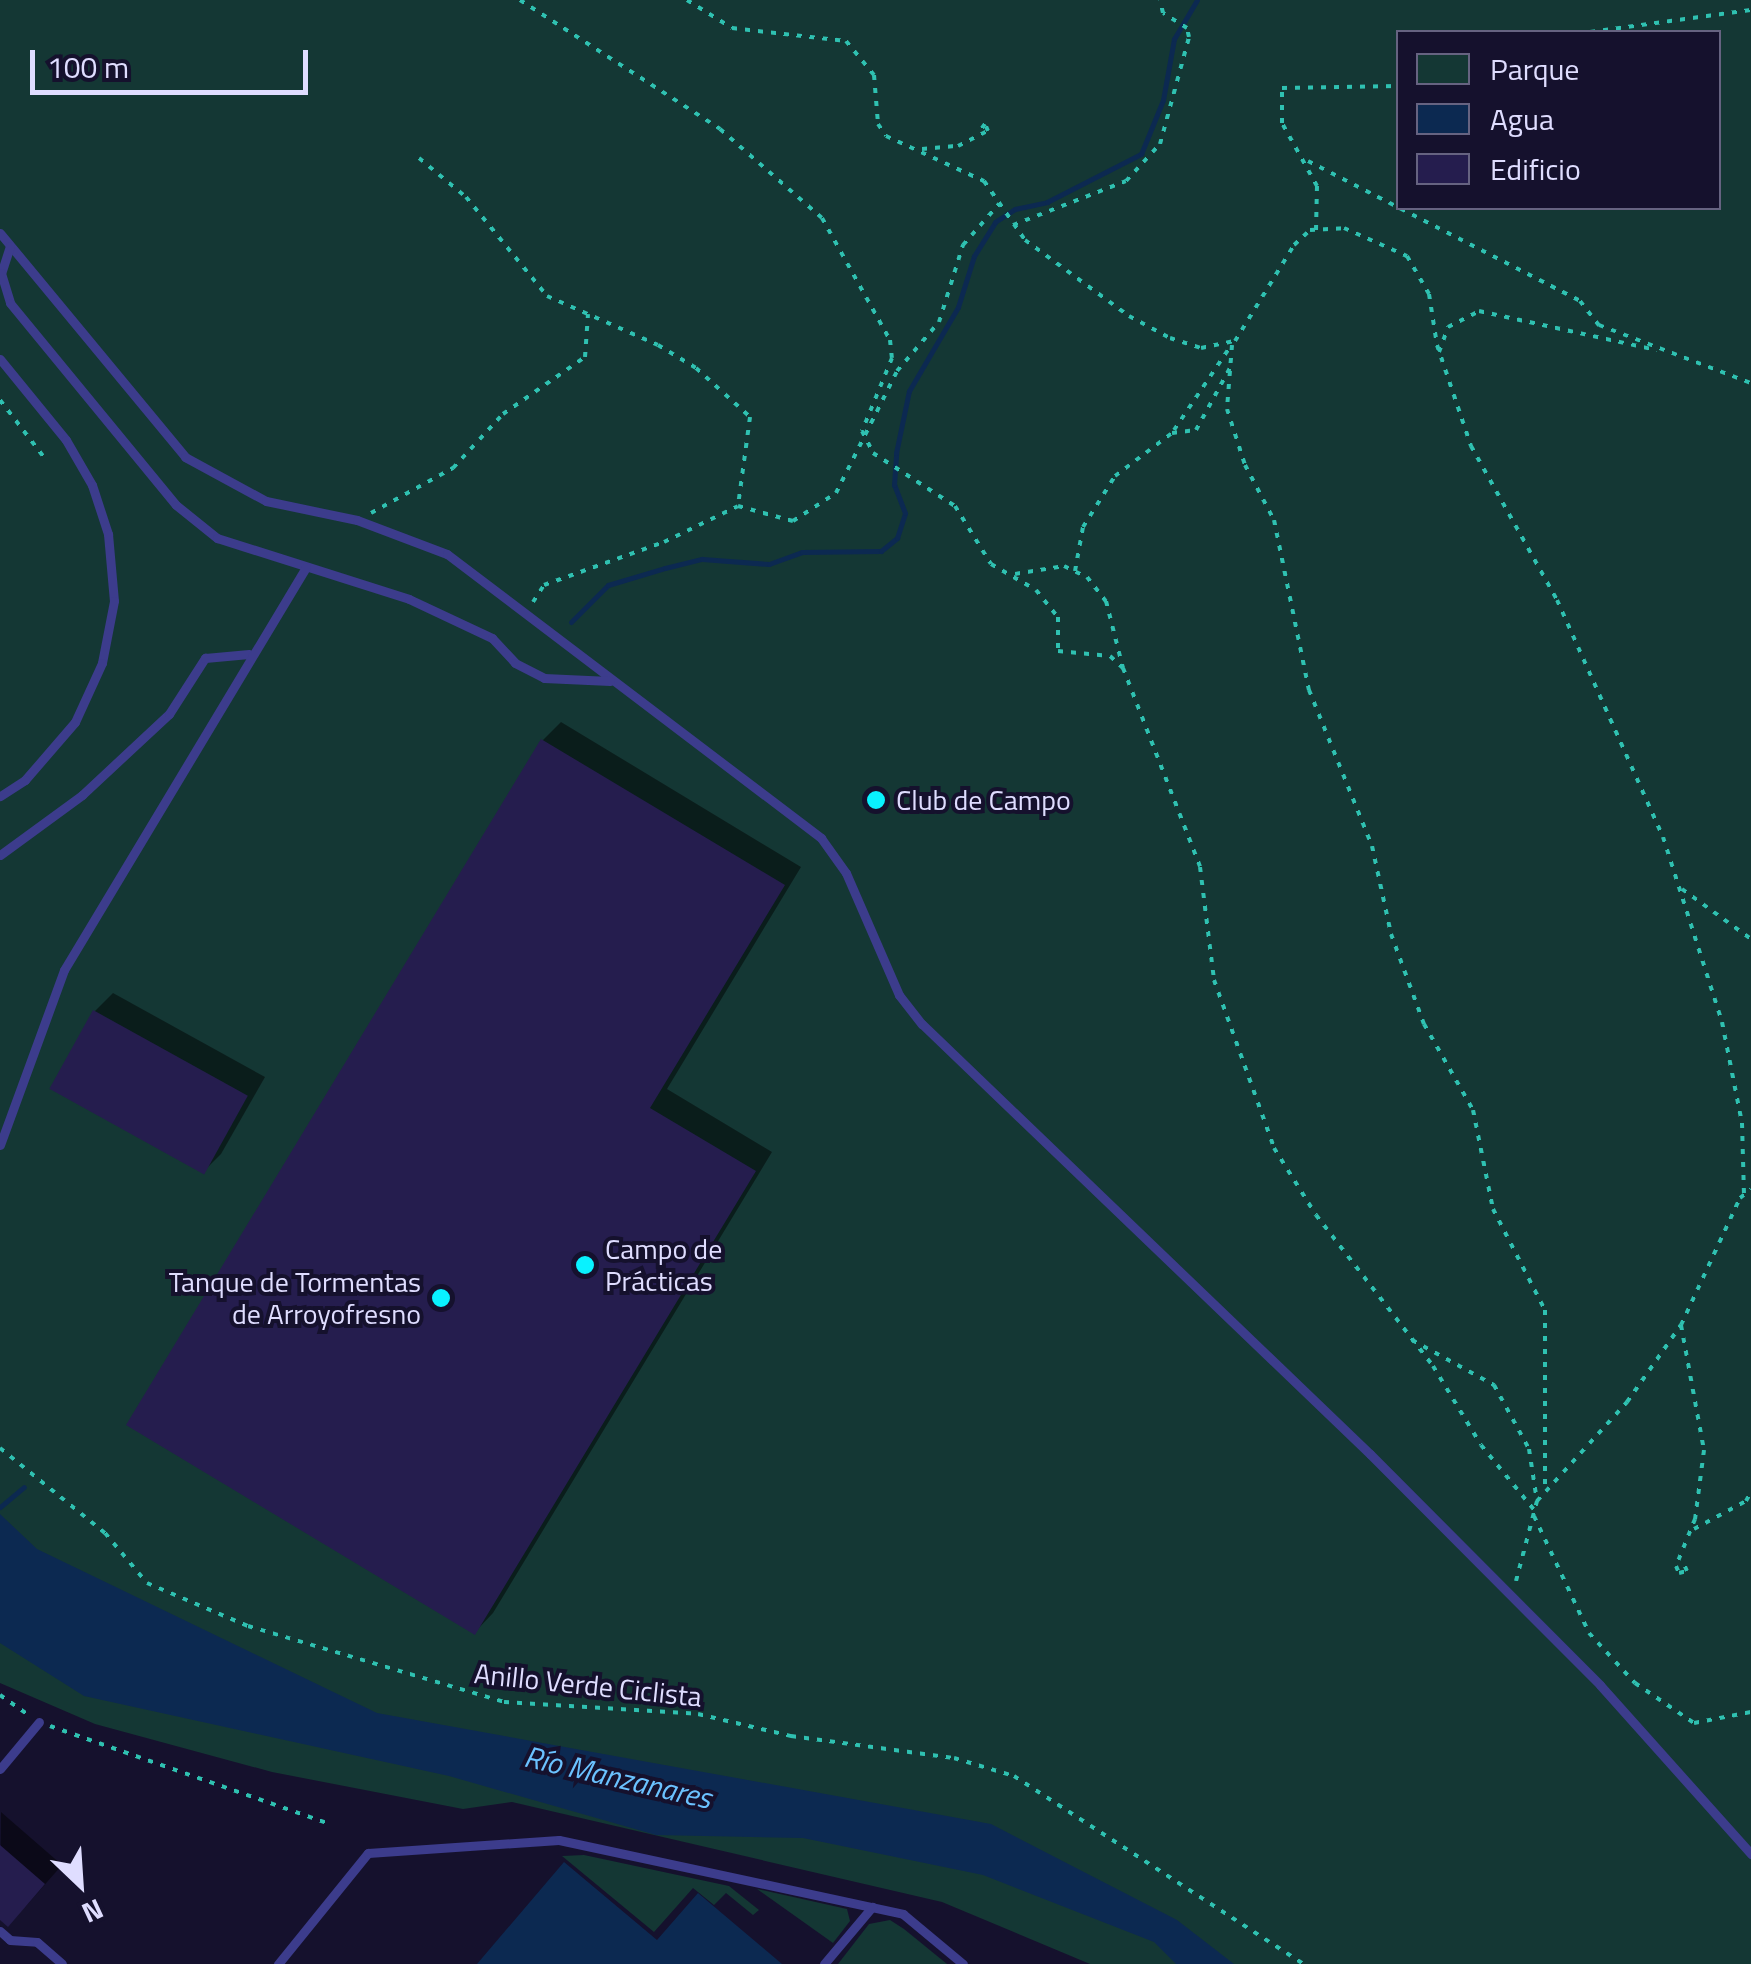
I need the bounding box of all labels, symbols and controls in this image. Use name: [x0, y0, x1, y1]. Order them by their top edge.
scale bar: [35, 30, 312, 92]
legend: [1396, 30, 1721, 210]
text: 100 m: [47, 44, 129, 90]
text: Parque: [1490, 46, 1580, 92]
text: Agua: [1490, 96, 1554, 142]
text: Edificio: [1490, 146, 1581, 192]
place label: Club de Campo: [896, 783, 1071, 817]
marker: Club de Campo: [865, 789, 887, 811]
place label: Campo de Prácticas: [605, 1232, 722, 1298]
marker: Campo de Prácticas: [574, 1254, 596, 1276]
place label: Tanque de Tormentas de Arroyofresno: [169, 1265, 421, 1331]
marker: Tanque de Tormentas de Arroyofresno: [430, 1287, 452, 1309]
street label: Anillo Verde Ciclista: [472, 1656, 704, 1714]
water label: Río Manzanares: [521, 1738, 715, 1816]
north arrow: [30, 1834, 130, 1934]
text: N: [75, 1888, 111, 1935]

